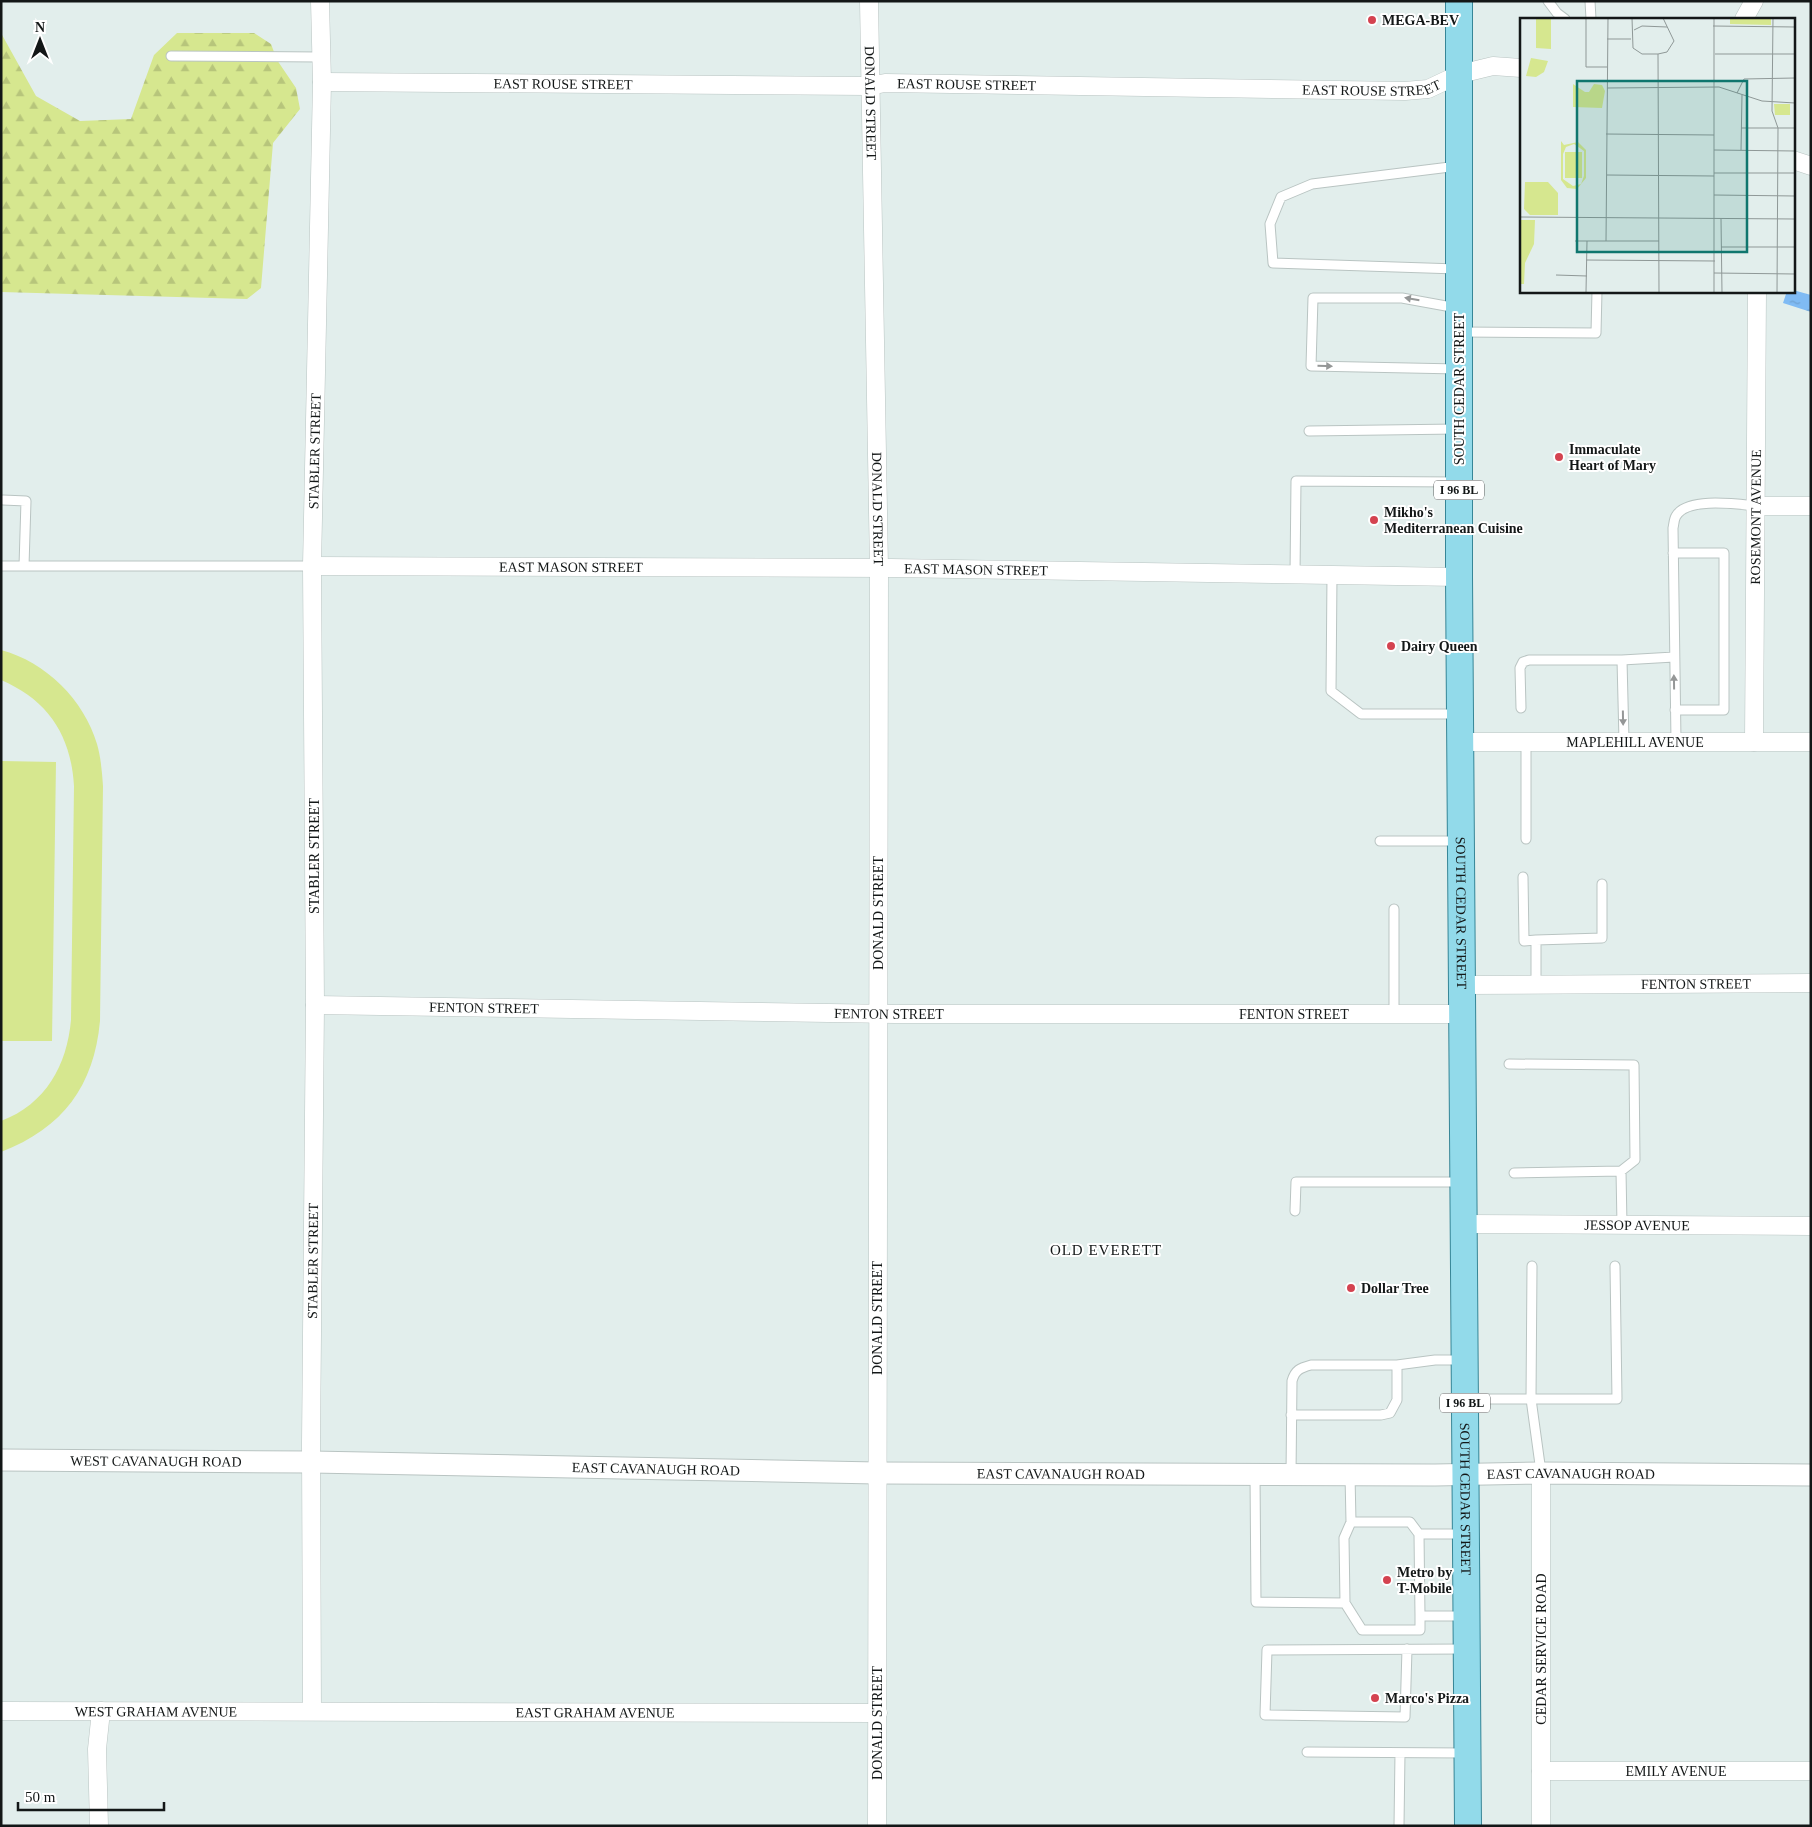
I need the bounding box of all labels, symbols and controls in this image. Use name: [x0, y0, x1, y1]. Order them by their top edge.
place label: MEGA-BEV: [1382, 13, 1459, 28]
marker: MEGA-BEV: [1366, 14, 1378, 26]
north arrow: [15, 15, 65, 65]
inset map: [1520, 18, 1794, 292]
text: N: [35, 20, 45, 35]
street label: DONALD STREET: [862, 46, 879, 161]
street label: EAST ROUSE STREET: [493, 76, 633, 92]
street label: EAST ROUSE STREET: [897, 76, 1037, 93]
street label: EAST ROUSE STREET: [1302, 76, 1443, 99]
one-way arrow: [1403, 295, 1419, 303]
street label: SOUTH CEDAR STREET: [1452, 312, 1467, 465]
one-way arrow: [1317, 362, 1333, 370]
street label: STABLER STREET: [306, 392, 323, 509]
place label: Immaculate Heart of Mary: [1569, 442, 1656, 473]
street label: ROSEMONT AVENUE: [1748, 449, 1763, 585]
marker: Immaculate Heart of Mary: [1553, 451, 1565, 463]
street label: DONALD STREET: [869, 452, 886, 567]
road number: I 96 BL: [1434, 480, 1484, 500]
place label: Mikho's Mediterranean Cuisine: [1384, 505, 1523, 536]
marker: Mikho's Mediterranean Cuisine: [1368, 514, 1380, 526]
street label: EAST MASON STREET: [499, 559, 643, 575]
street label: EAST MASON STREET: [904, 561, 1048, 578]
place label: Dairy Queen: [1401, 639, 1478, 654]
marker: Dairy Queen: [1385, 640, 1397, 652]
one-way arrow: [1670, 673, 1678, 689]
one-way arrow: [1619, 711, 1627, 727]
street label: MAPLEHILL AVENUE: [1566, 735, 1704, 750]
street label: STABLER STREET: [307, 798, 322, 914]
street label: SOUTH CEDAR STREET: [1453, 837, 1469, 990]
street label: DONALD STREET: [871, 856, 886, 970]
street label: FENTON STREET: [1641, 976, 1751, 991]
street label: FENTON STREET: [429, 999, 539, 1016]
street label: FENTON STREET: [834, 1006, 944, 1022]
street label: FENTON STREET: [1239, 1007, 1349, 1022]
street label: STABLER STREET: [305, 1202, 321, 1319]
street label: JESSOP AVENUE: [1584, 1217, 1690, 1233]
district label: OLD EVERETT: [1050, 1242, 1162, 1258]
street label: DONALD STREET: [870, 1261, 885, 1375]
place label: Dollar Tree: [1361, 1281, 1429, 1296]
marker: Dollar Tree: [1345, 1282, 1357, 1294]
road number: I 96 BL: [1440, 1394, 1490, 1412]
street label: SOUTH CEDAR STREET: [1458, 1423, 1474, 1576]
street label: WEST CAVANAUGH ROAD: [70, 1453, 242, 1469]
street label: EAST CAVANAUGH ROAD: [572, 1460, 740, 1478]
street label: EAST CAVANAUGH ROAD: [1487, 1465, 1655, 1482]
street label: EAST CAVANAUGH ROAD: [977, 1466, 1145, 1481]
place label: Metro by T-Mobile: [1397, 1565, 1452, 1596]
street label: CEDAR SERVICE ROAD: [1534, 1573, 1549, 1725]
marker: Metro by T-Mobile: [1381, 1574, 1393, 1586]
street label: DONALD STREET: [870, 1666, 885, 1780]
place label: Marco's Pizza: [1385, 1691, 1469, 1706]
marker: Marco's Pizza: [1369, 1692, 1381, 1704]
street label: WEST GRAHAM AVENUE: [75, 1704, 237, 1719]
street label: EAST GRAHAM AVENUE: [515, 1705, 675, 1720]
street label: EMILY AVENUE: [1626, 1764, 1726, 1779]
scale bar: [18, 1780, 164, 1812]
text: 50 m: [25, 1789, 56, 1805]

